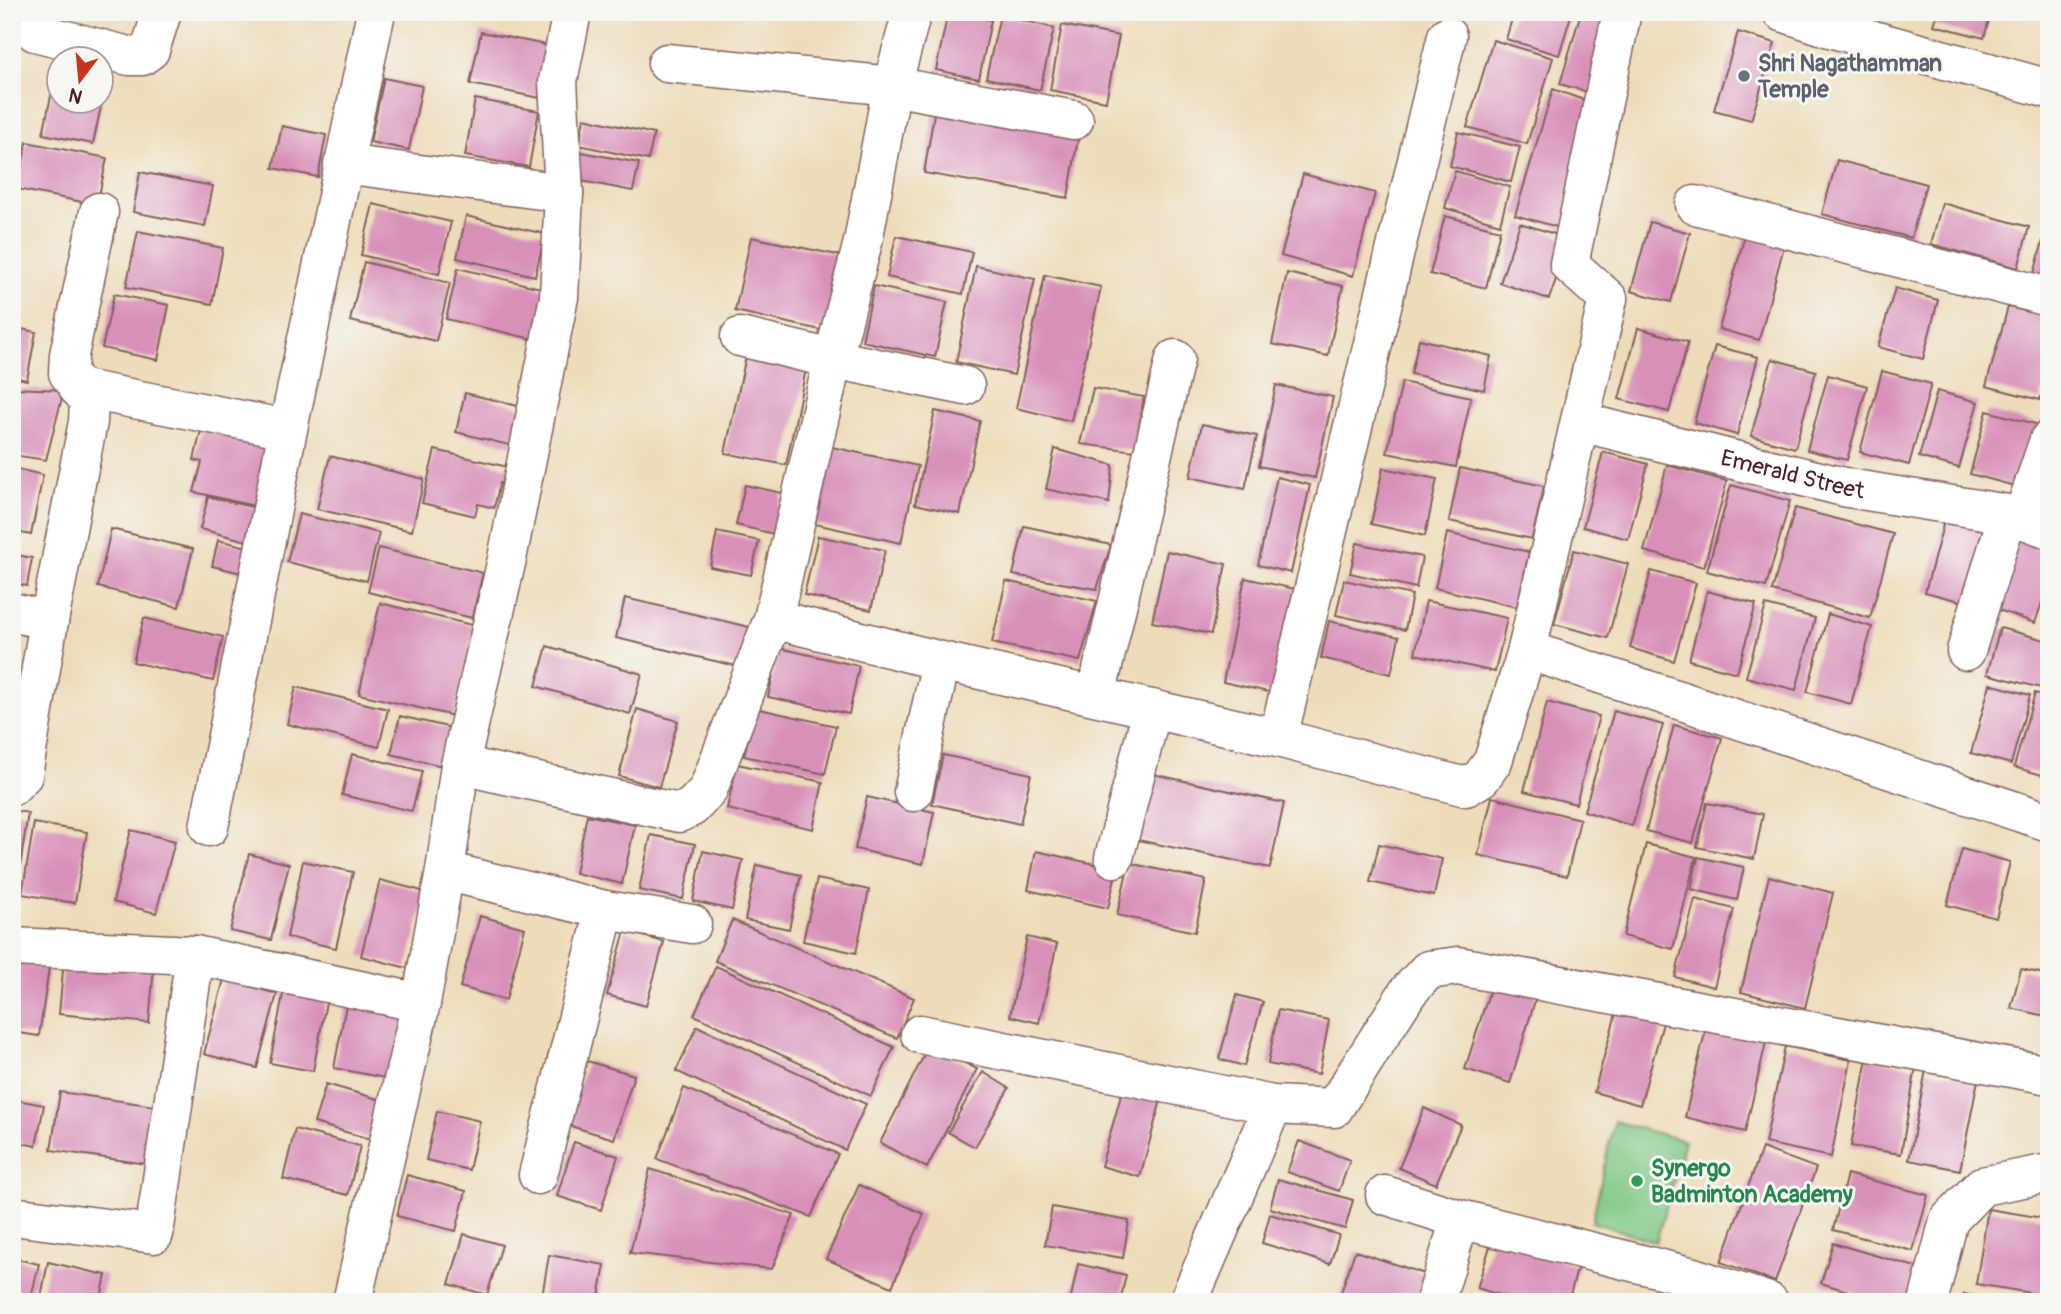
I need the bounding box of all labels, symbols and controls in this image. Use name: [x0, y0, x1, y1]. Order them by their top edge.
north arrow: [46, 46, 116, 116]
place label: Shri Nagathamman Temple: [1757, 49, 1942, 104]
marker: Shri Nagathamman Temple: [1736, 68, 1752, 84]
text: N: [66, 82, 85, 109]
street label: Emerald Street: [1718, 443, 1867, 505]
place label: Synergo Badminton Academy: [1651, 1154, 1853, 1209]
marker: Synergo Badminton Academy: [1629, 1173, 1645, 1189]

